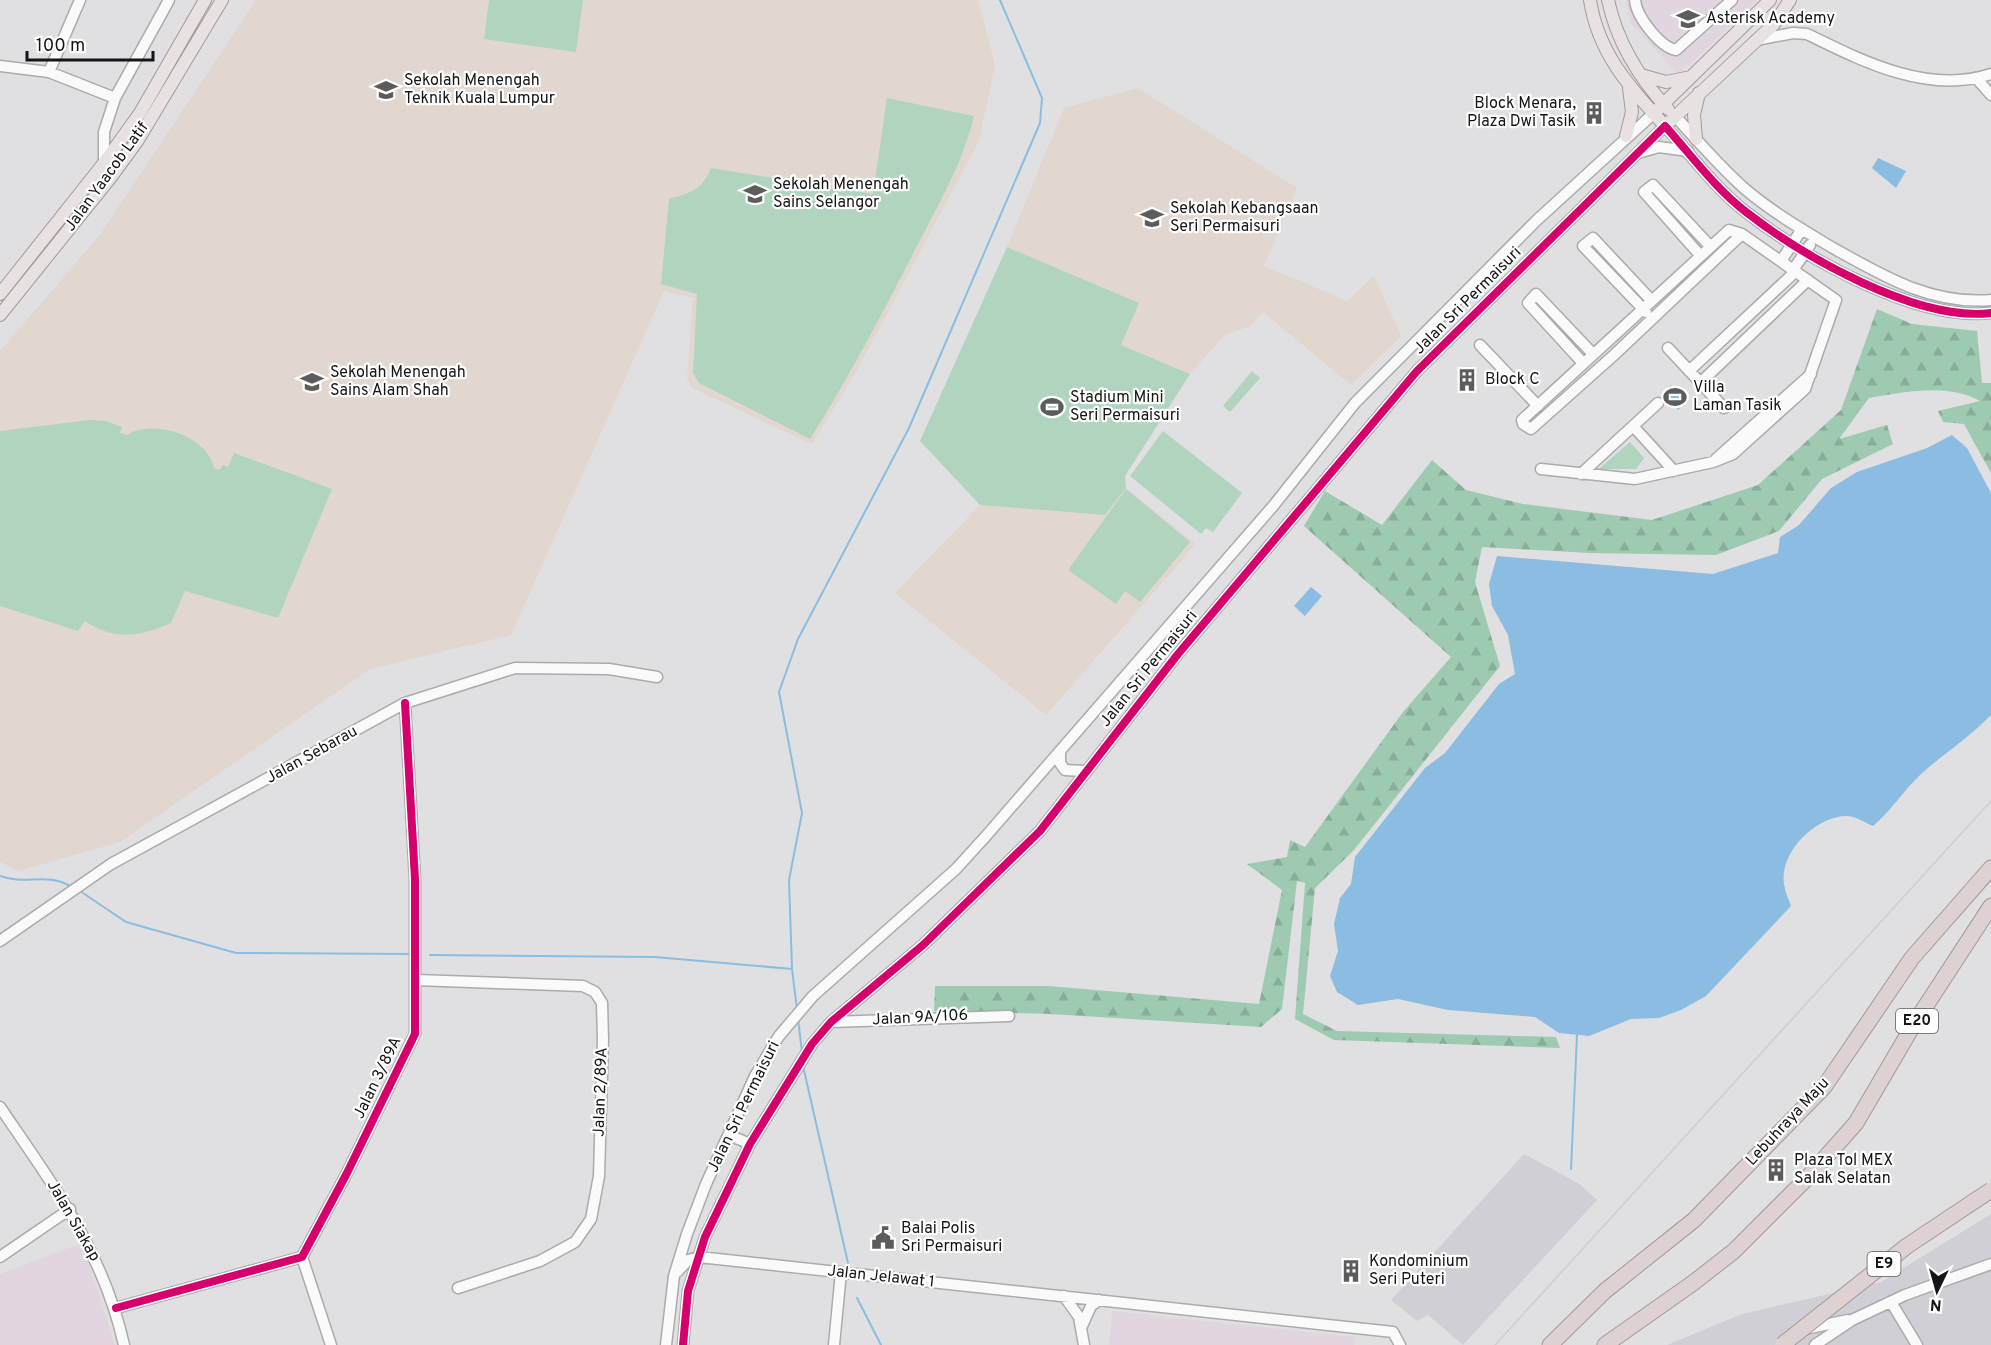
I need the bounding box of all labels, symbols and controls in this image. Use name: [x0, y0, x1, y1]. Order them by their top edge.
school or university icon: Asterisk Academy: [1675, 6, 1701, 32]
place label: Asterisk Academy: [1706, 9, 1835, 29]
scale bar: [27, 24, 153, 62]
text: 100 m: [36, 35, 85, 58]
place label: Sekolah Menengah Teknik Kuala Lumpur: [404, 71, 555, 109]
school or university icon: Sekolah Menengah Teknik Kuala Lumpur: [373, 77, 399, 103]
place label: Block Menara, Plaza Dwi Tasik: [1467, 94, 1576, 132]
building icon: Block Menara, Plaza Dwi Tasik: [1581, 100, 1607, 126]
street label: Jalan Yaacob Latif: [61, 118, 154, 236]
place label: Sekolah Menengah Sains Selangor: [773, 175, 909, 213]
school or university icon: Sekolah Menengah Sains Selangor: [742, 181, 768, 207]
place label: Sekolah Kebangsaan Seri Permaisuri: [1170, 199, 1319, 237]
school or university icon: Sekolah Kebangsaan Seri Permaisuri: [1139, 205, 1165, 231]
street label: Jalan Sri Permaisuri: [1410, 243, 1526, 359]
place label: Sekolah Menengah Sains Alam Shah: [330, 363, 466, 401]
building icon: Block C: [1454, 367, 1480, 393]
school or university icon: Sekolah Menengah Sains Alam Shah: [299, 369, 325, 395]
place label: Block C: [1485, 370, 1539, 390]
place label: Villa Laman Tasik: [1693, 378, 1782, 416]
sports icon: Villa Laman Tasik: [1662, 384, 1688, 410]
place label: Stadium Mini Seri Permaisuri: [1070, 388, 1180, 426]
sports icon: Stadium Mini Seri Permaisuri: [1039, 394, 1065, 420]
street label: Jalan Sri Permaisuri: [1096, 607, 1202, 731]
street label: Jalan Sebarau: [263, 722, 361, 788]
street label: Jalan 9A/106: [871, 1005, 969, 1031]
road number: E20: [1896, 1009, 1938, 1033]
street label: Jalan 3/89A: [350, 1034, 407, 1122]
street label: Jalan Sri Permaisuri: [703, 1038, 785, 1176]
street label: Jalan 2/89A: [589, 1047, 613, 1137]
street label: Lebuhraya Maju: [1742, 1074, 1834, 1170]
place label: Plaza Tol MEX Salak Selatan: [1794, 1151, 1893, 1189]
building icon: Plaza Tol MEX Salak Selatan: [1763, 1157, 1789, 1183]
street label: Jalan Siakap: [42, 1177, 104, 1265]
place label: Balai Polis Sri Permaisuri: [901, 1219, 1002, 1257]
public building icon: Balai Polis Sri Permaisuri: [870, 1225, 896, 1251]
place label: Kondominium Seri Puteri: [1369, 1252, 1468, 1290]
road number: E9: [1868, 1252, 1900, 1276]
building icon: Kondominium Seri Puteri: [1338, 1258, 1364, 1284]
street label: Jalan Jelawat 1: [826, 1261, 936, 1293]
north arrow: [1907, 1261, 1967, 1321]
text: N: [1929, 1293, 1942, 1314]

